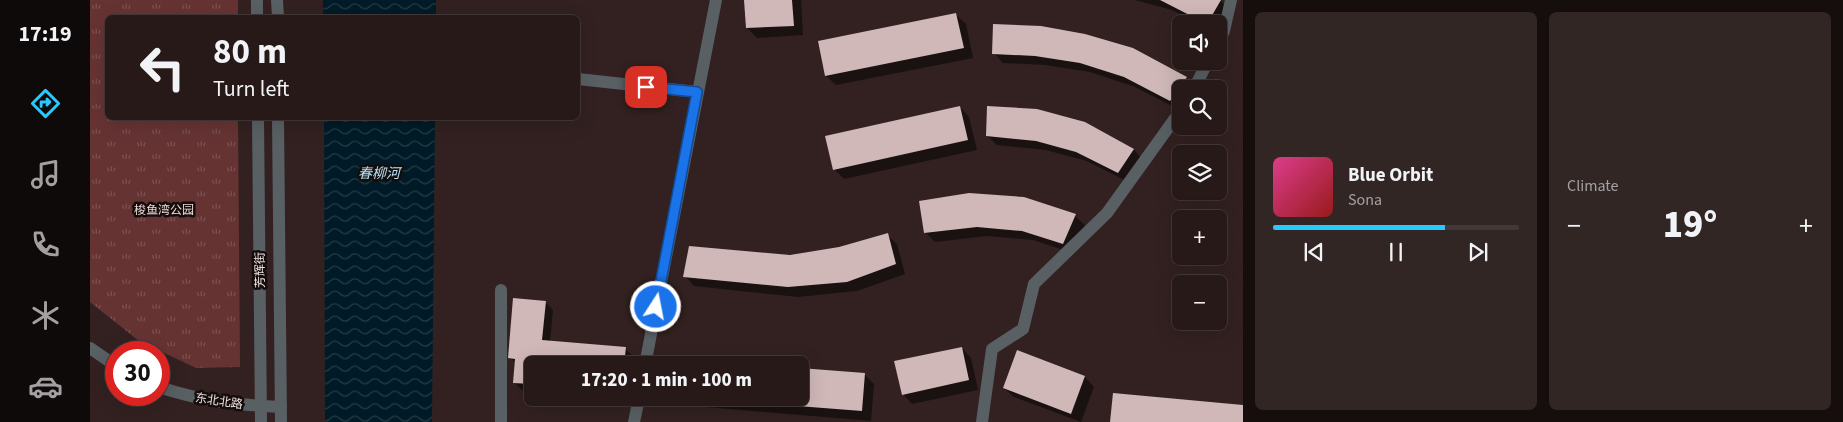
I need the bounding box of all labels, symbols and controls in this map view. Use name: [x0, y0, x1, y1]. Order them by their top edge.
map controls: [1172, 15, 1227, 330]
button: sound: [1172, 15, 1227, 70]
text: 17:19: [18, 18, 72, 50]
text: 80 m: [213, 27, 287, 77]
icon: left: [130, 35, 195, 100]
pin: [625, 66, 667, 108]
text: Turn left: [213, 73, 289, 105]
icon: arrive: [632, 73, 660, 101]
button: search: [1172, 80, 1227, 135]
icon: directions: [28, 86, 63, 121]
button: layers: [1172, 145, 1227, 200]
icon: music: [28, 157, 63, 192]
text: Blue Orbit: [1348, 162, 1433, 189]
water label: 春柳河: [358, 164, 403, 184]
text: Climate: [1567, 175, 1618, 197]
text: Sona: [1348, 189, 1382, 211]
text: 19°: [1663, 198, 1717, 252]
park label: 梭鱼湾公园: [134, 202, 194, 219]
text: −: [1567, 206, 1581, 246]
text: +: [1799, 206, 1813, 246]
button: +: [1172, 210, 1227, 265]
icon: phone: [28, 227, 63, 262]
icon: previous: [1300, 238, 1328, 266]
icon: pause: [1382, 238, 1410, 266]
icon: next: [1464, 238, 1492, 266]
street label: 芳辉街: [252, 252, 269, 288]
button: −: [1172, 275, 1227, 330]
position arrow: [629, 280, 681, 332]
icon: climate: [28, 298, 63, 333]
speed limit sign: 30: [105, 341, 170, 406]
text: 17:20 · 1 min · 100 m: [581, 367, 752, 394]
icon: car: [28, 369, 63, 404]
street label: 东北北路: [194, 390, 244, 413]

